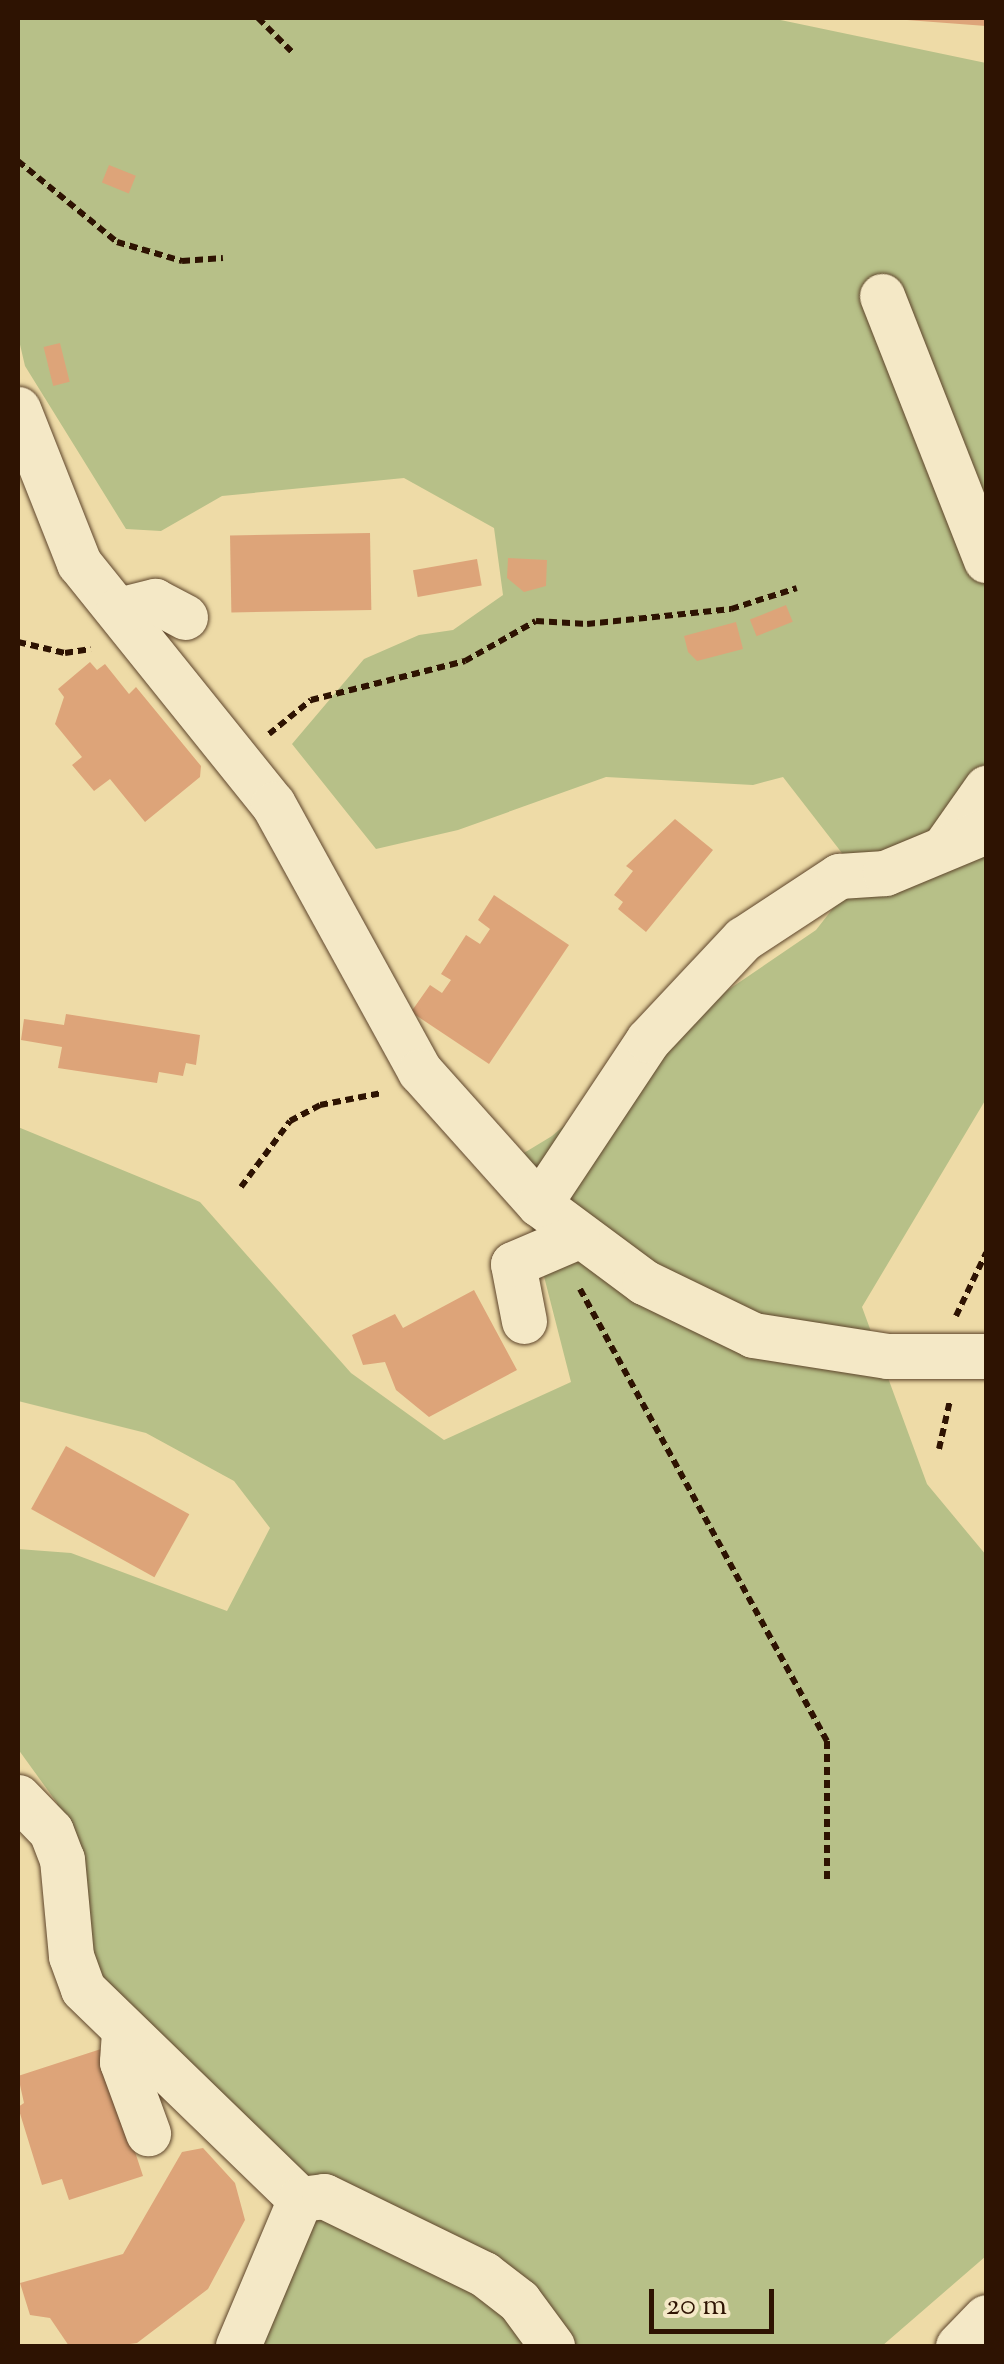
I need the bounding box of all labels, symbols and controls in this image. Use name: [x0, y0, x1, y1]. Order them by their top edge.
scale bar: [654, 2269, 779, 2331]
text: 20 m: [666, 2285, 727, 2328]

